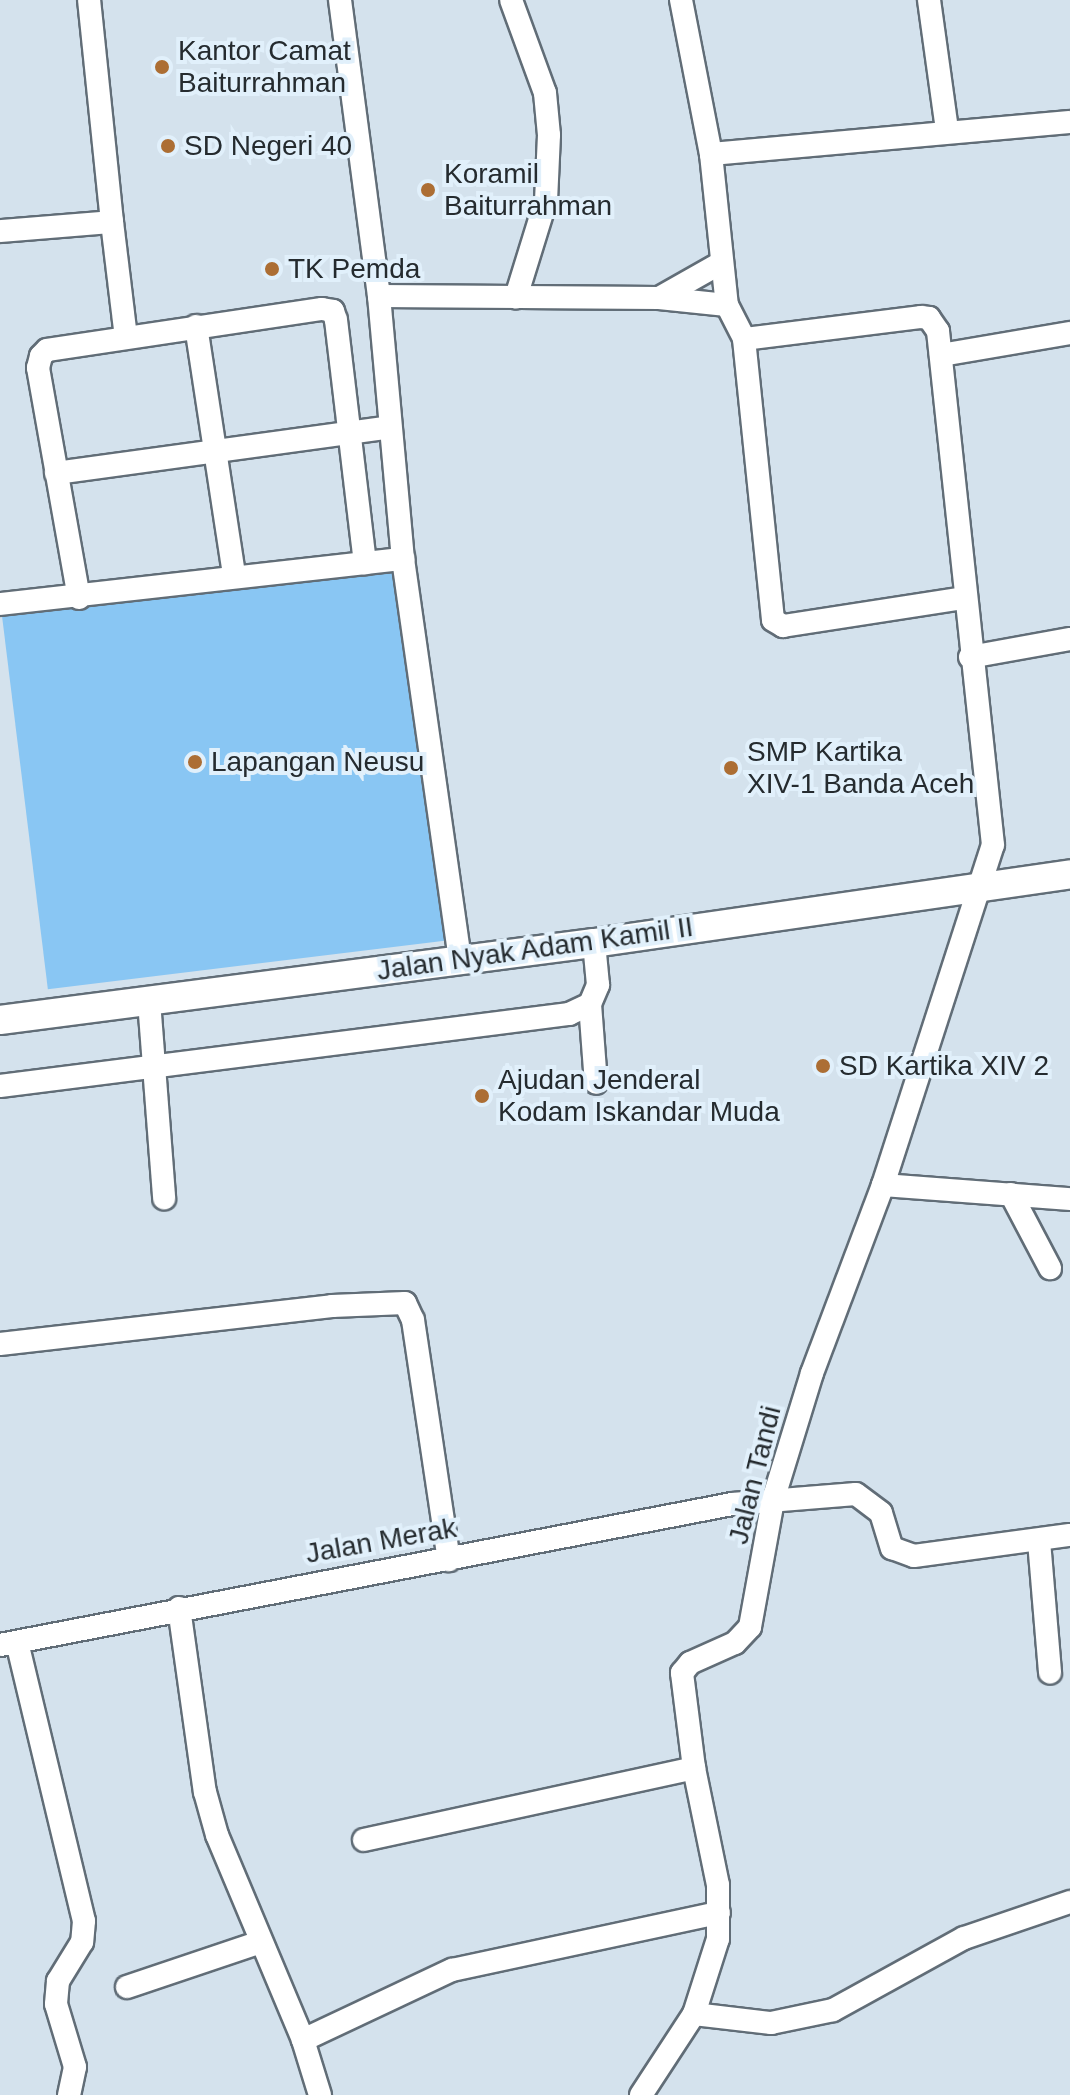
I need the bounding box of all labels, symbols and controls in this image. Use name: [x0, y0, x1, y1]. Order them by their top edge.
place label: Kantor Camat Baiturrahman: [178, 34, 351, 100]
marker: Kantor Camat Baiturrahman: [153, 58, 171, 76]
place label: SD Negeri 40: [184, 129, 352, 163]
marker: SD Negeri 40: [159, 137, 177, 155]
place label: Koramil Baiturrahman: [444, 157, 612, 223]
marker: Koramil Baiturrahman: [419, 181, 437, 199]
place label: TK Pemda: [288, 252, 420, 286]
marker: TK Pemda: [263, 260, 281, 278]
place label: SMP Kartika XIV-1 Banda Aceh: [747, 735, 976, 801]
place label: Lapangan Neusu: [211, 745, 424, 779]
marker: Lapangan Neusu: [186, 753, 204, 771]
marker: SMP Kartika XIV-1 Banda Aceh: [722, 759, 740, 777]
street label: Jalan Nyak Adam Kamil II: [374, 910, 696, 988]
place label: SD Kartika XIV 2: [839, 1049, 1049, 1083]
marker: SD Kartika XIV 2: [814, 1057, 832, 1075]
place label: Ajudan Jenderal Kodam Iskandar Muda: [498, 1063, 780, 1129]
marker: Ajudan Jenderal Kodam Iskandar Muda: [473, 1087, 491, 1105]
street label: Jalan Tandi: [722, 1402, 788, 1548]
street label: Jalan Merak: [303, 1511, 459, 1571]

